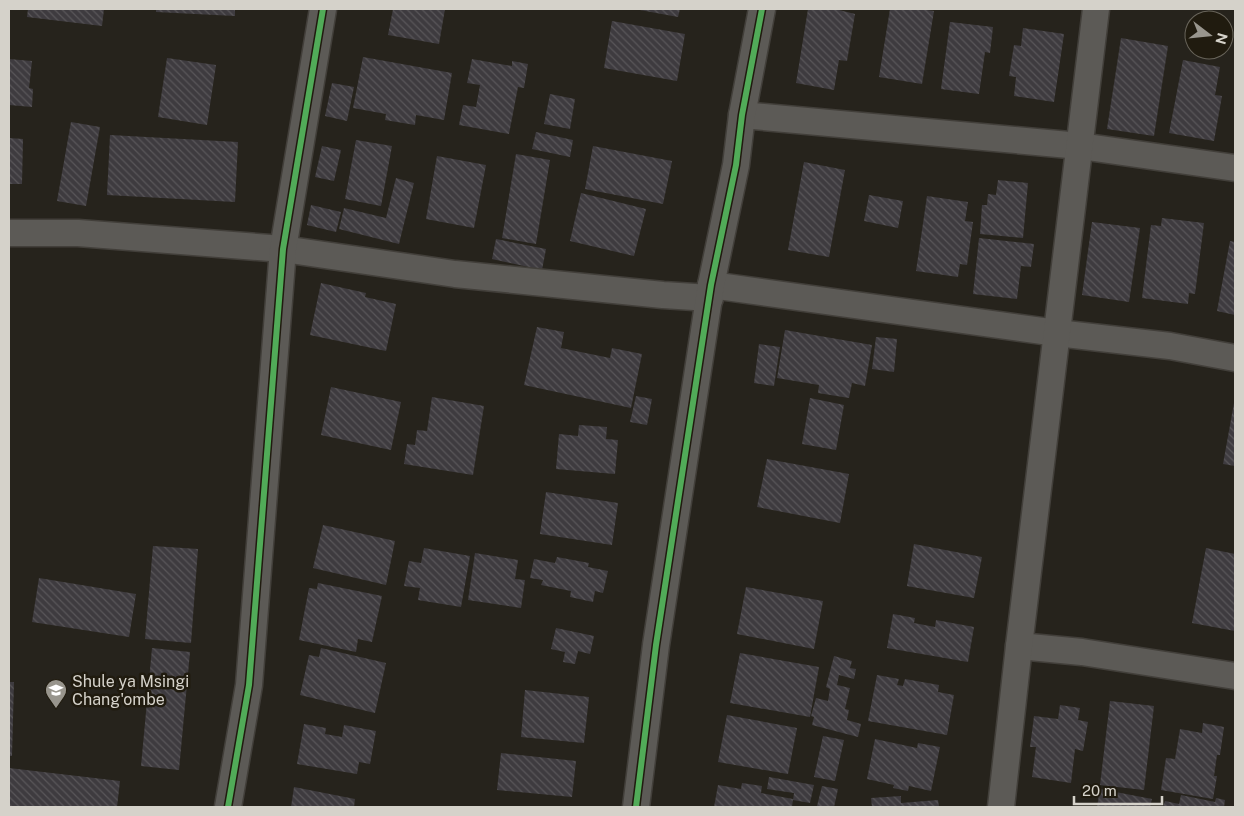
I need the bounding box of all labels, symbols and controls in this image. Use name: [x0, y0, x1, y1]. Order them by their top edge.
north arrow: [1184, 10, 1234, 60]
text: N: [1212, 31, 1231, 46]
place label: Shule ya Msingi Chang'ombe: [72, 672, 189, 709]
school or university icon: Shule ya Msingi Chang'ombe: [44, 678, 68, 709]
scale bar: [1074, 774, 1162, 806]
text: 20 m: [1082, 782, 1117, 799]

